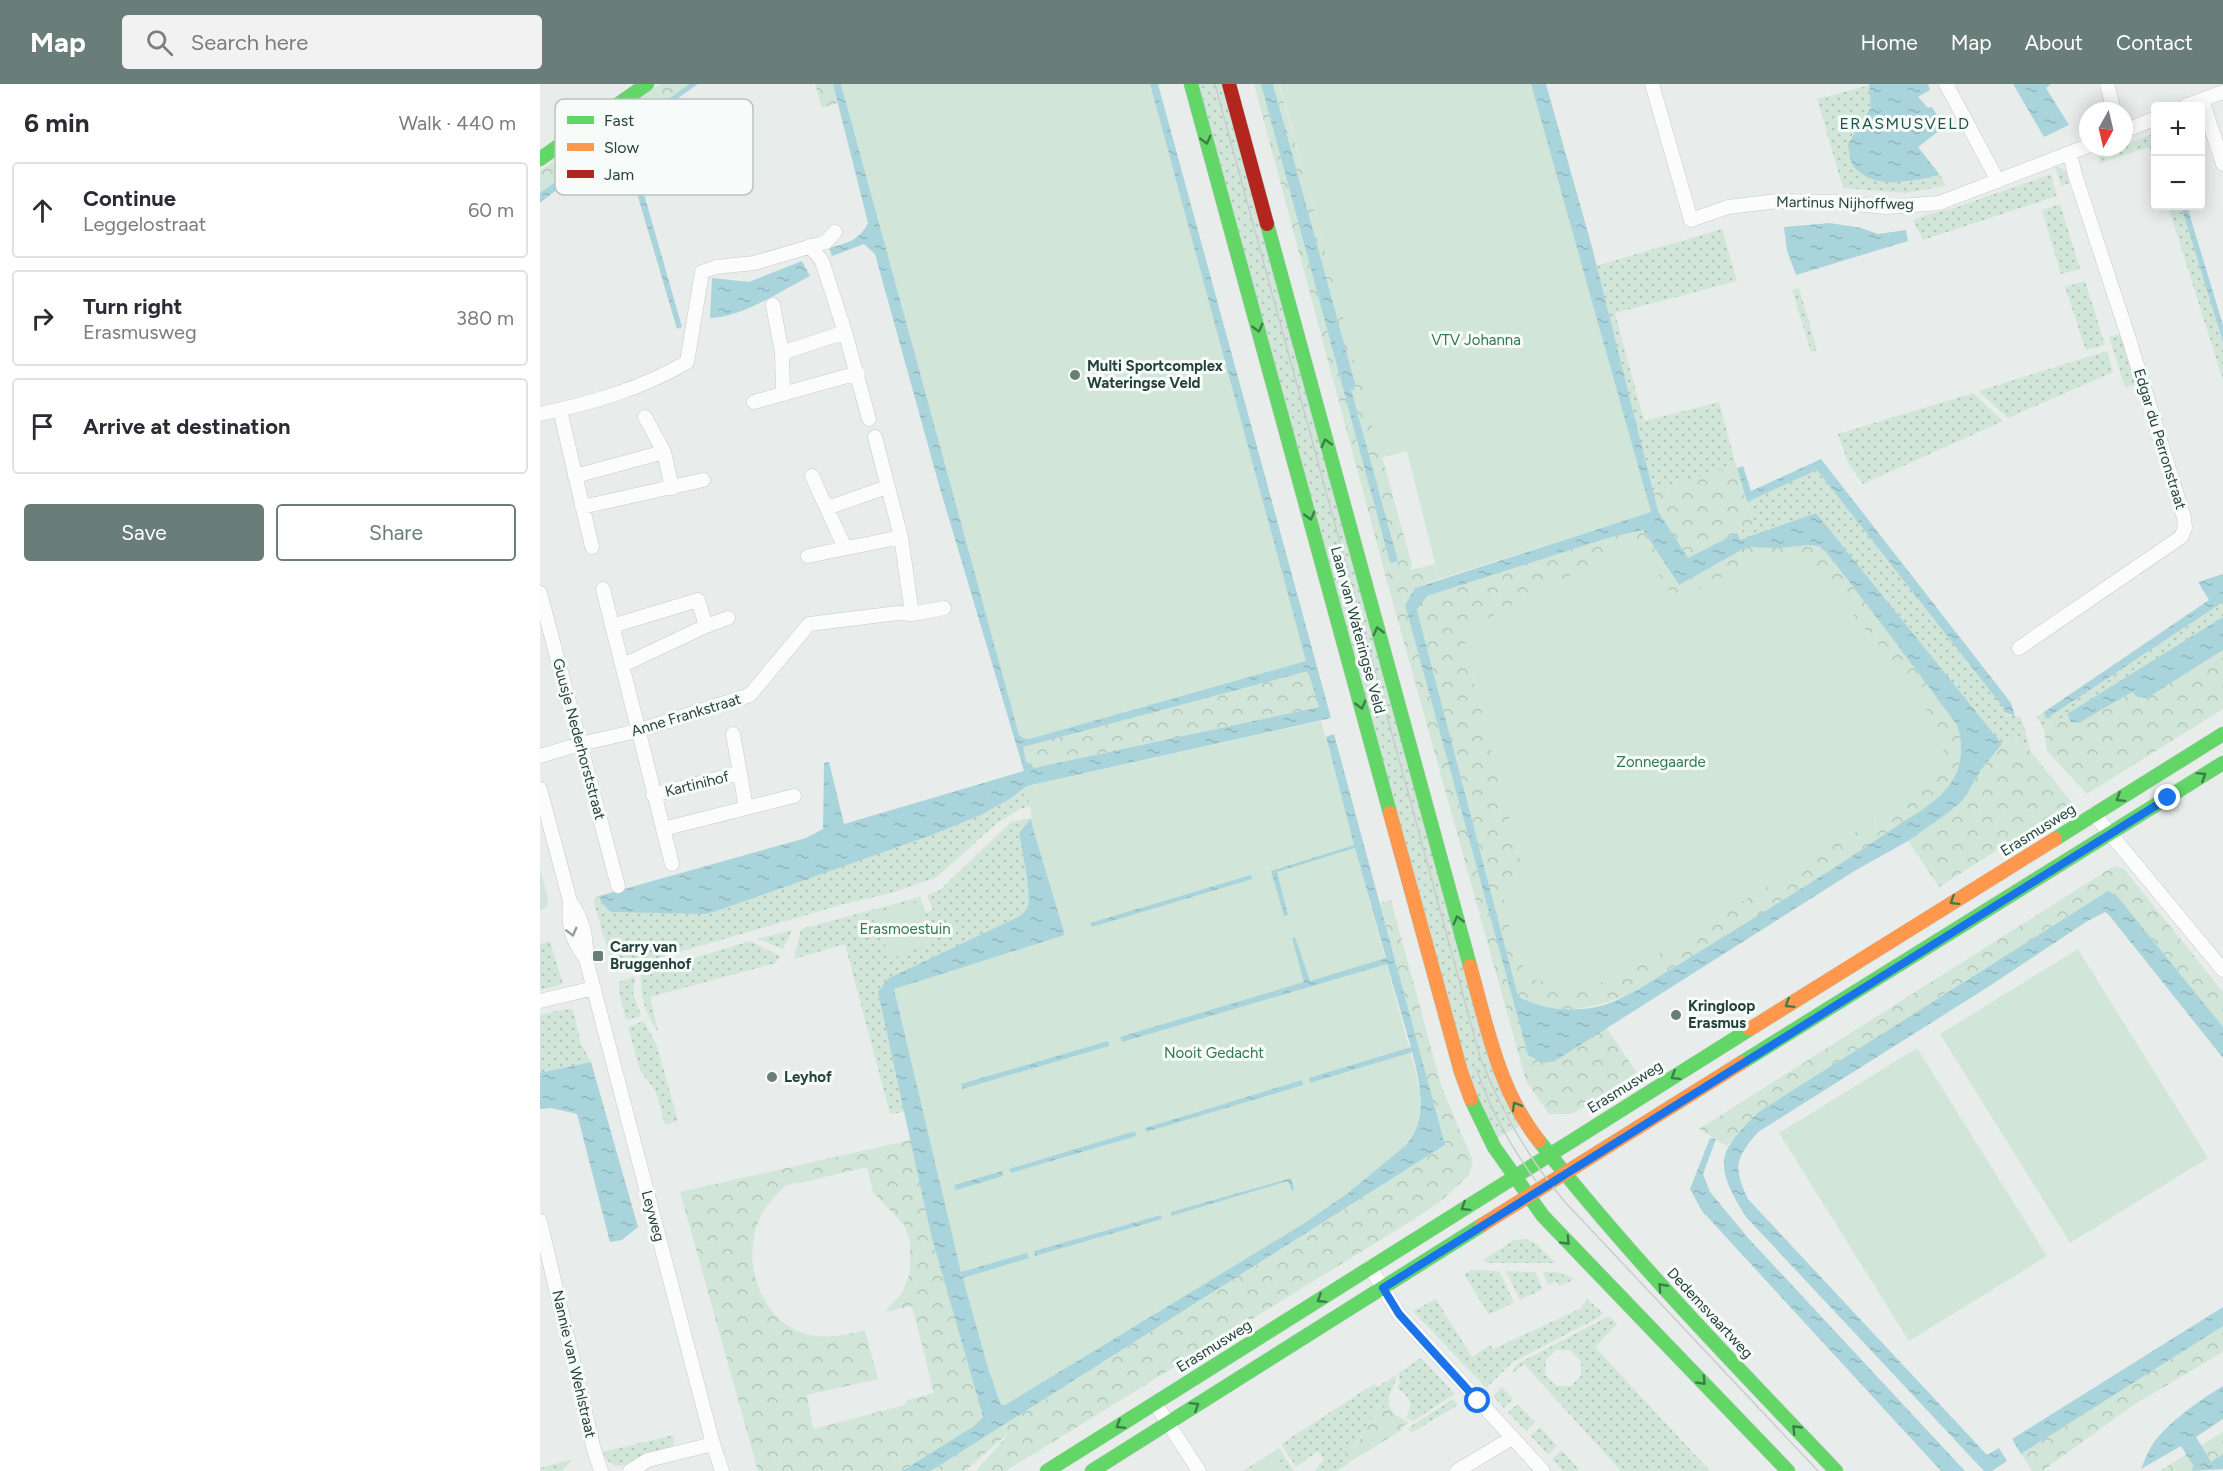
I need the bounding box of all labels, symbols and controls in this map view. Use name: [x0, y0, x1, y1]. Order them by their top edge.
search box: [122, 15, 542, 69]
text: Map: [30, 25, 86, 59]
icon: search: [143, 26, 176, 59]
text: Search here: [191, 29, 308, 56]
text: Home: [1861, 30, 1918, 55]
text: Map: [1951, 30, 1992, 55]
text: About: [2025, 30, 2083, 55]
text: Contact: [2116, 30, 2193, 55]
legend: [555, 99, 753, 195]
north arrow: [2079, 102, 2133, 156]
map controls: [2151, 102, 2205, 210]
button: +: [2151, 102, 2205, 156]
text: 6 min: [24, 107, 90, 139]
text: Walk · 440 m: [399, 111, 516, 135]
text: Fast: [604, 111, 634, 130]
district label: ERASMUSVELD: [1839, 114, 1971, 133]
one-way arrow: [1199, 135, 1212, 145]
text: Slow: [604, 138, 639, 157]
button: −: [2151, 156, 2205, 210]
text: Jam: [604, 165, 634, 184]
text: Continue: [83, 185, 176, 212]
street label: Martinus Nijhoffweg: [1776, 193, 1914, 213]
icon: ahead: [26, 194, 59, 227]
text: 60 m: [468, 198, 514, 222]
text: Leggelostraat: [83, 212, 206, 236]
text: Turn right: [83, 293, 182, 320]
icon: right: [26, 302, 59, 335]
text: 380 m: [456, 306, 514, 330]
text: Erasmusweg: [83, 320, 197, 344]
one-way arrow: [1251, 323, 1263, 333]
park label: VTV Johanna: [1431, 331, 1521, 349]
place label: Multi Sportcomplex Wateringse Veld: [1087, 357, 1223, 392]
street label: Edgar du Perronstraat: [2130, 366, 2190, 512]
marker: Multi Sportcomplex Wateringse Veld: [1068, 368, 1082, 382]
icon: arrive: [26, 410, 59, 443]
text: Arrive at destination: [83, 413, 291, 440]
one-way arrow: [1321, 438, 1333, 449]
button: Save: [24, 504, 264, 561]
button: Share: [276, 504, 516, 561]
one-way arrow: [1302, 511, 1315, 521]
street label: Laan van Wateringse Veld: [1327, 544, 1389, 716]
one-way arrow: [1372, 626, 1385, 636]
street label: Guusje Nederhorststraat: [549, 656, 609, 822]
street label: Anne Frankstraat: [629, 690, 743, 740]
one-way arrow: [1354, 699, 1367, 709]
park label: Zonnegaarde: [1616, 753, 1706, 771]
street label: Kartinihof: [663, 767, 731, 801]
one-way arrow: [2196, 772, 2206, 784]
route end: [2154, 784, 2180, 810]
one-way arrow: [2116, 791, 2127, 802]
street label: Erasmusweg: [1997, 800, 2079, 860]
one-way arrow: [1950, 894, 1960, 906]
one-way arrow: [1452, 916, 1465, 926]
park label: Erasmoestuin: [859, 920, 951, 938]
one-way arrow: [564, 927, 577, 937]
place label: Carry van Bruggenhof: [610, 938, 692, 973]
marker: Carry van Bruggenhof: [591, 949, 605, 963]
place label: Kringloop Erasmus: [1688, 997, 1755, 1032]
one-way arrow: [1785, 997, 1795, 1009]
marker: Kringloop Erasmus: [1669, 1008, 1683, 1022]
park label: Nooit Gedacht: [1164, 1044, 1264, 1062]
street label: Erasmusweg: [1584, 1057, 1666, 1117]
place label: Leyhof: [784, 1068, 832, 1086]
one-way arrow: [1671, 1068, 1681, 1080]
marker: Leyhof: [765, 1070, 779, 1084]
one-way arrow: [1512, 1102, 1523, 1112]
street label: Leyweg: [638, 1188, 668, 1244]
one-way arrow: [1461, 1200, 1471, 1212]
one-way arrow: [1559, 1233, 1570, 1244]
street label: Dedemsvaartweg: [1663, 1264, 1757, 1362]
one-way arrow: [1658, 1283, 1669, 1293]
street label: Nannie van Wehlstraat: [548, 1288, 600, 1440]
one-way arrow: [1317, 1291, 1327, 1303]
street label: Erasmusweg: [1173, 1316, 1255, 1376]
one-way arrow: [1695, 1375, 1706, 1385]
route start: [1464, 1387, 1490, 1413]
one-way arrow: [1189, 1402, 1199, 1414]
one-way arrow: [1116, 1417, 1126, 1429]
one-way arrow: [1792, 1425, 1803, 1435]

